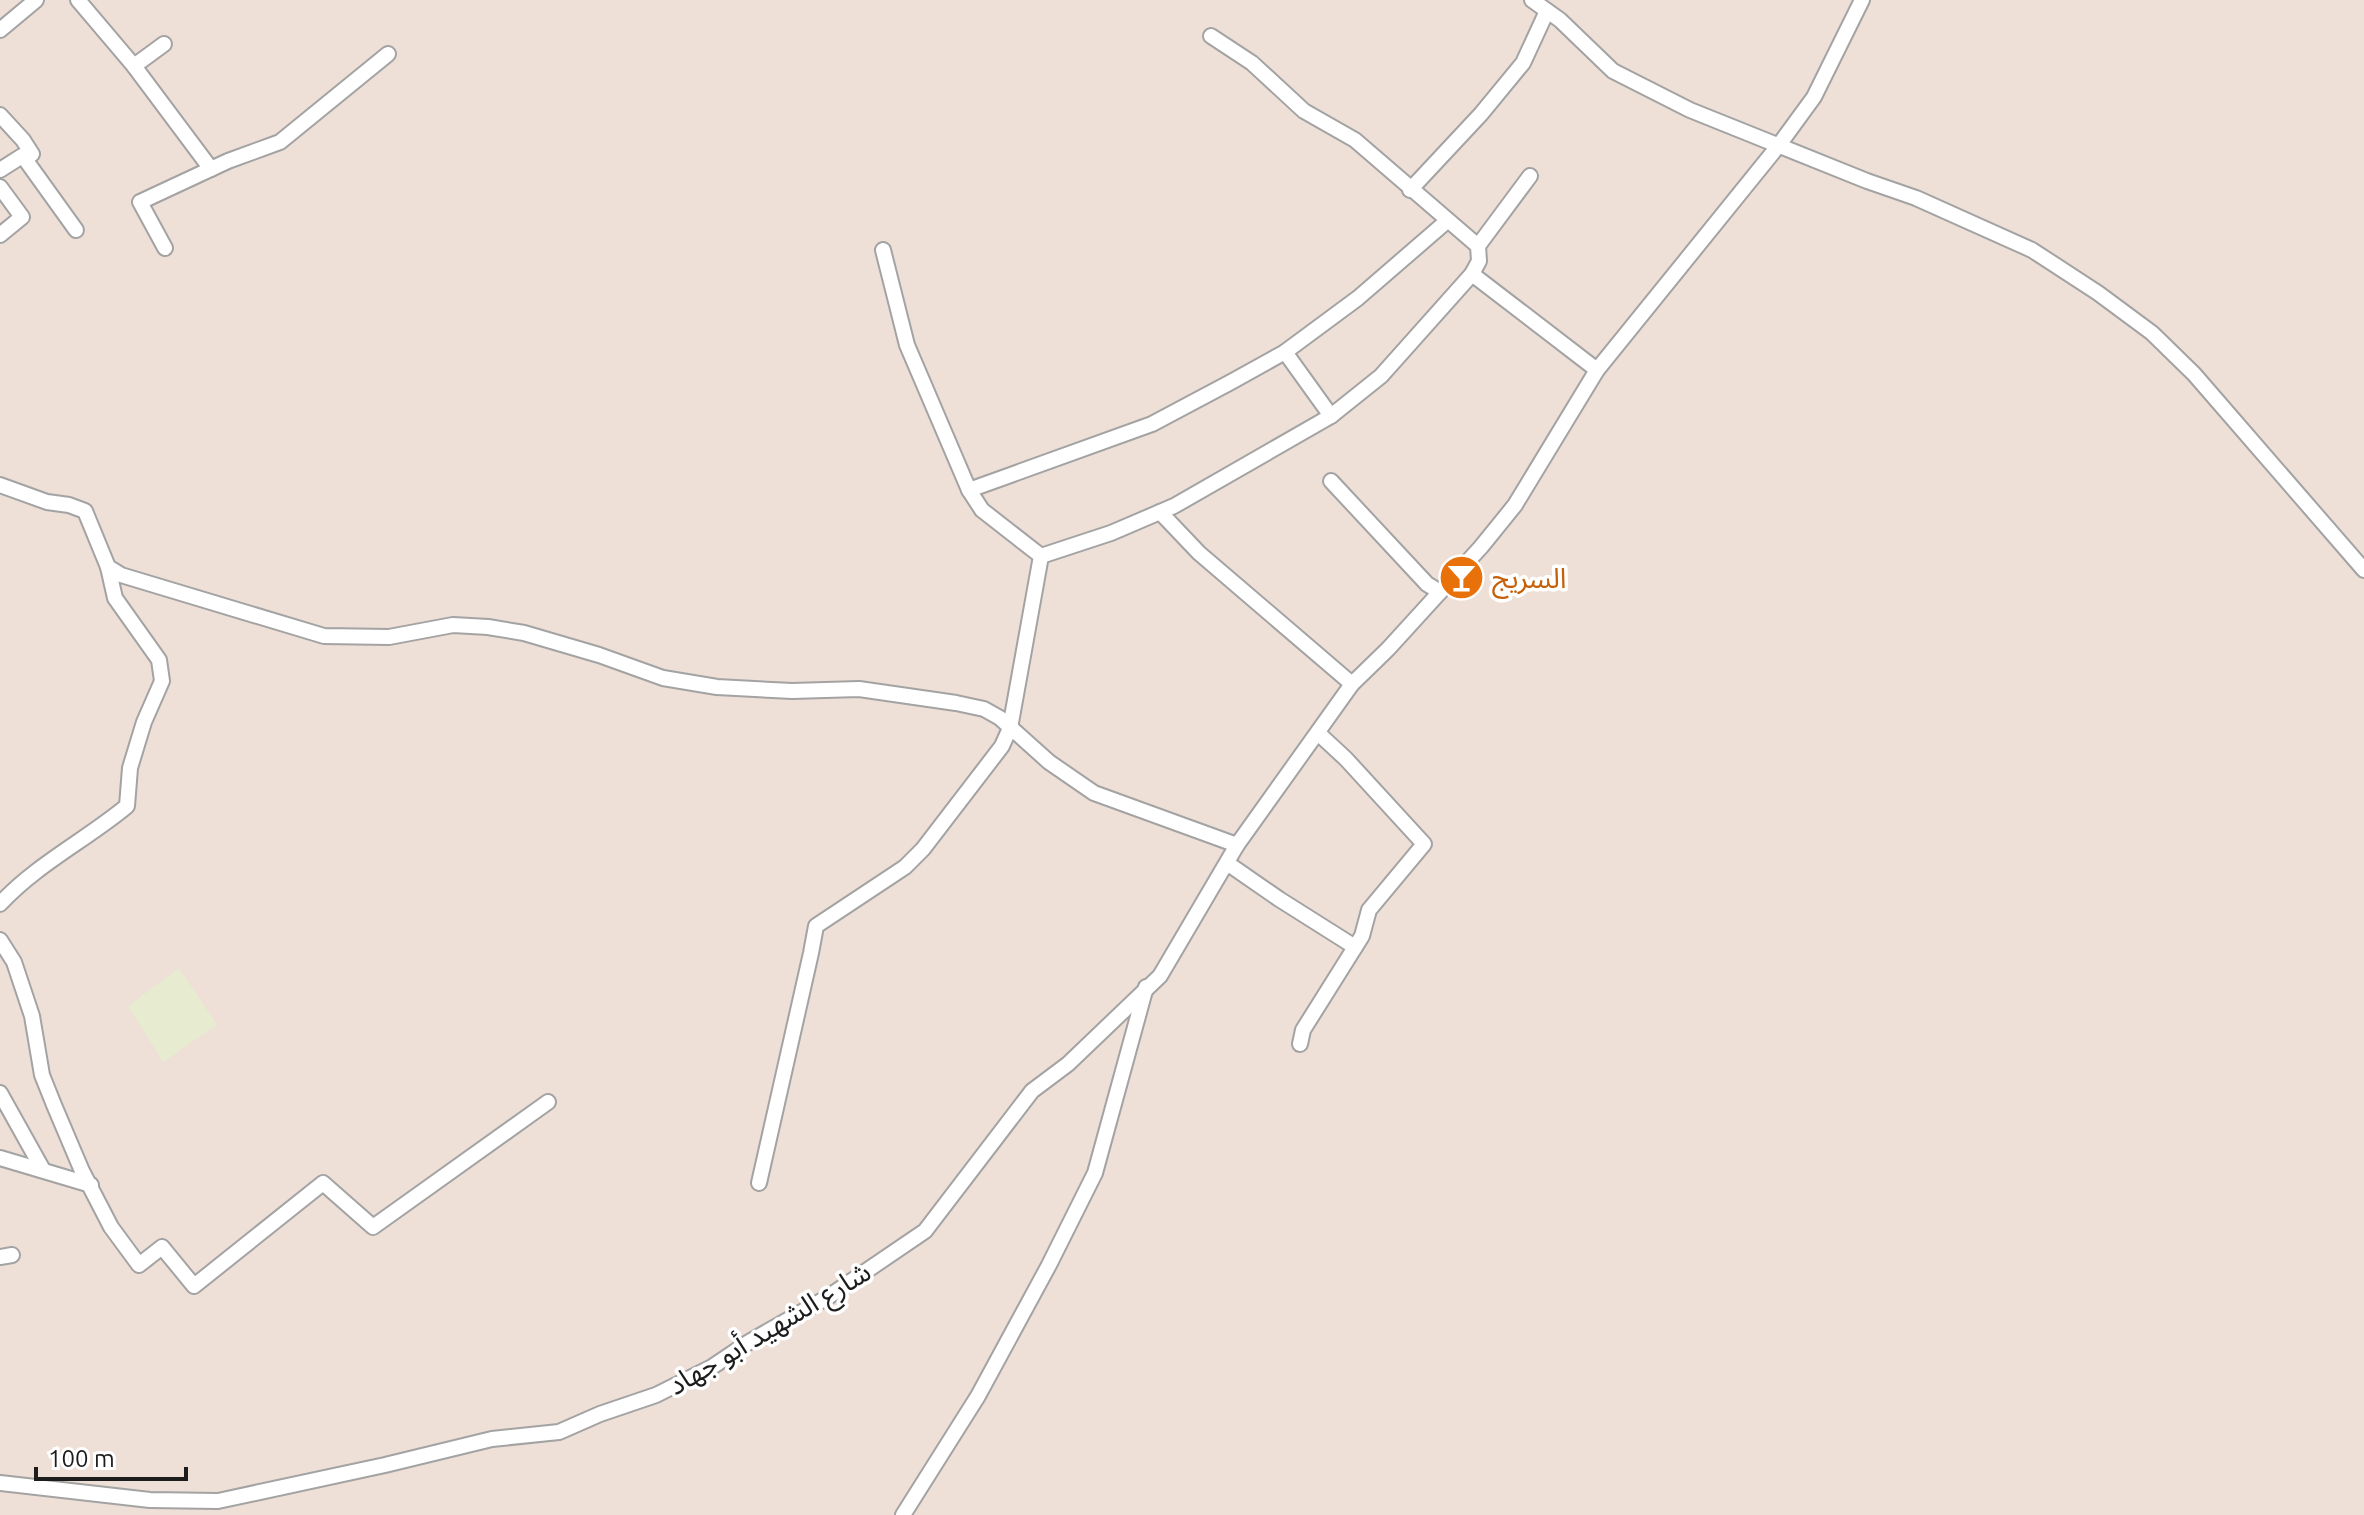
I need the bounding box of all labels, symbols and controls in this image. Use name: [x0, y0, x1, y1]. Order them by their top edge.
bar icon: السريج: [1437, 554, 1485, 602]
place label: السريج: [1492, 562, 1567, 599]
street label: شارع الشهيد أبو جهاد: [661, 1254, 879, 1405]
scale bar: [36, 1431, 186, 1481]
text: 100 m: [48, 1445, 115, 1472]

